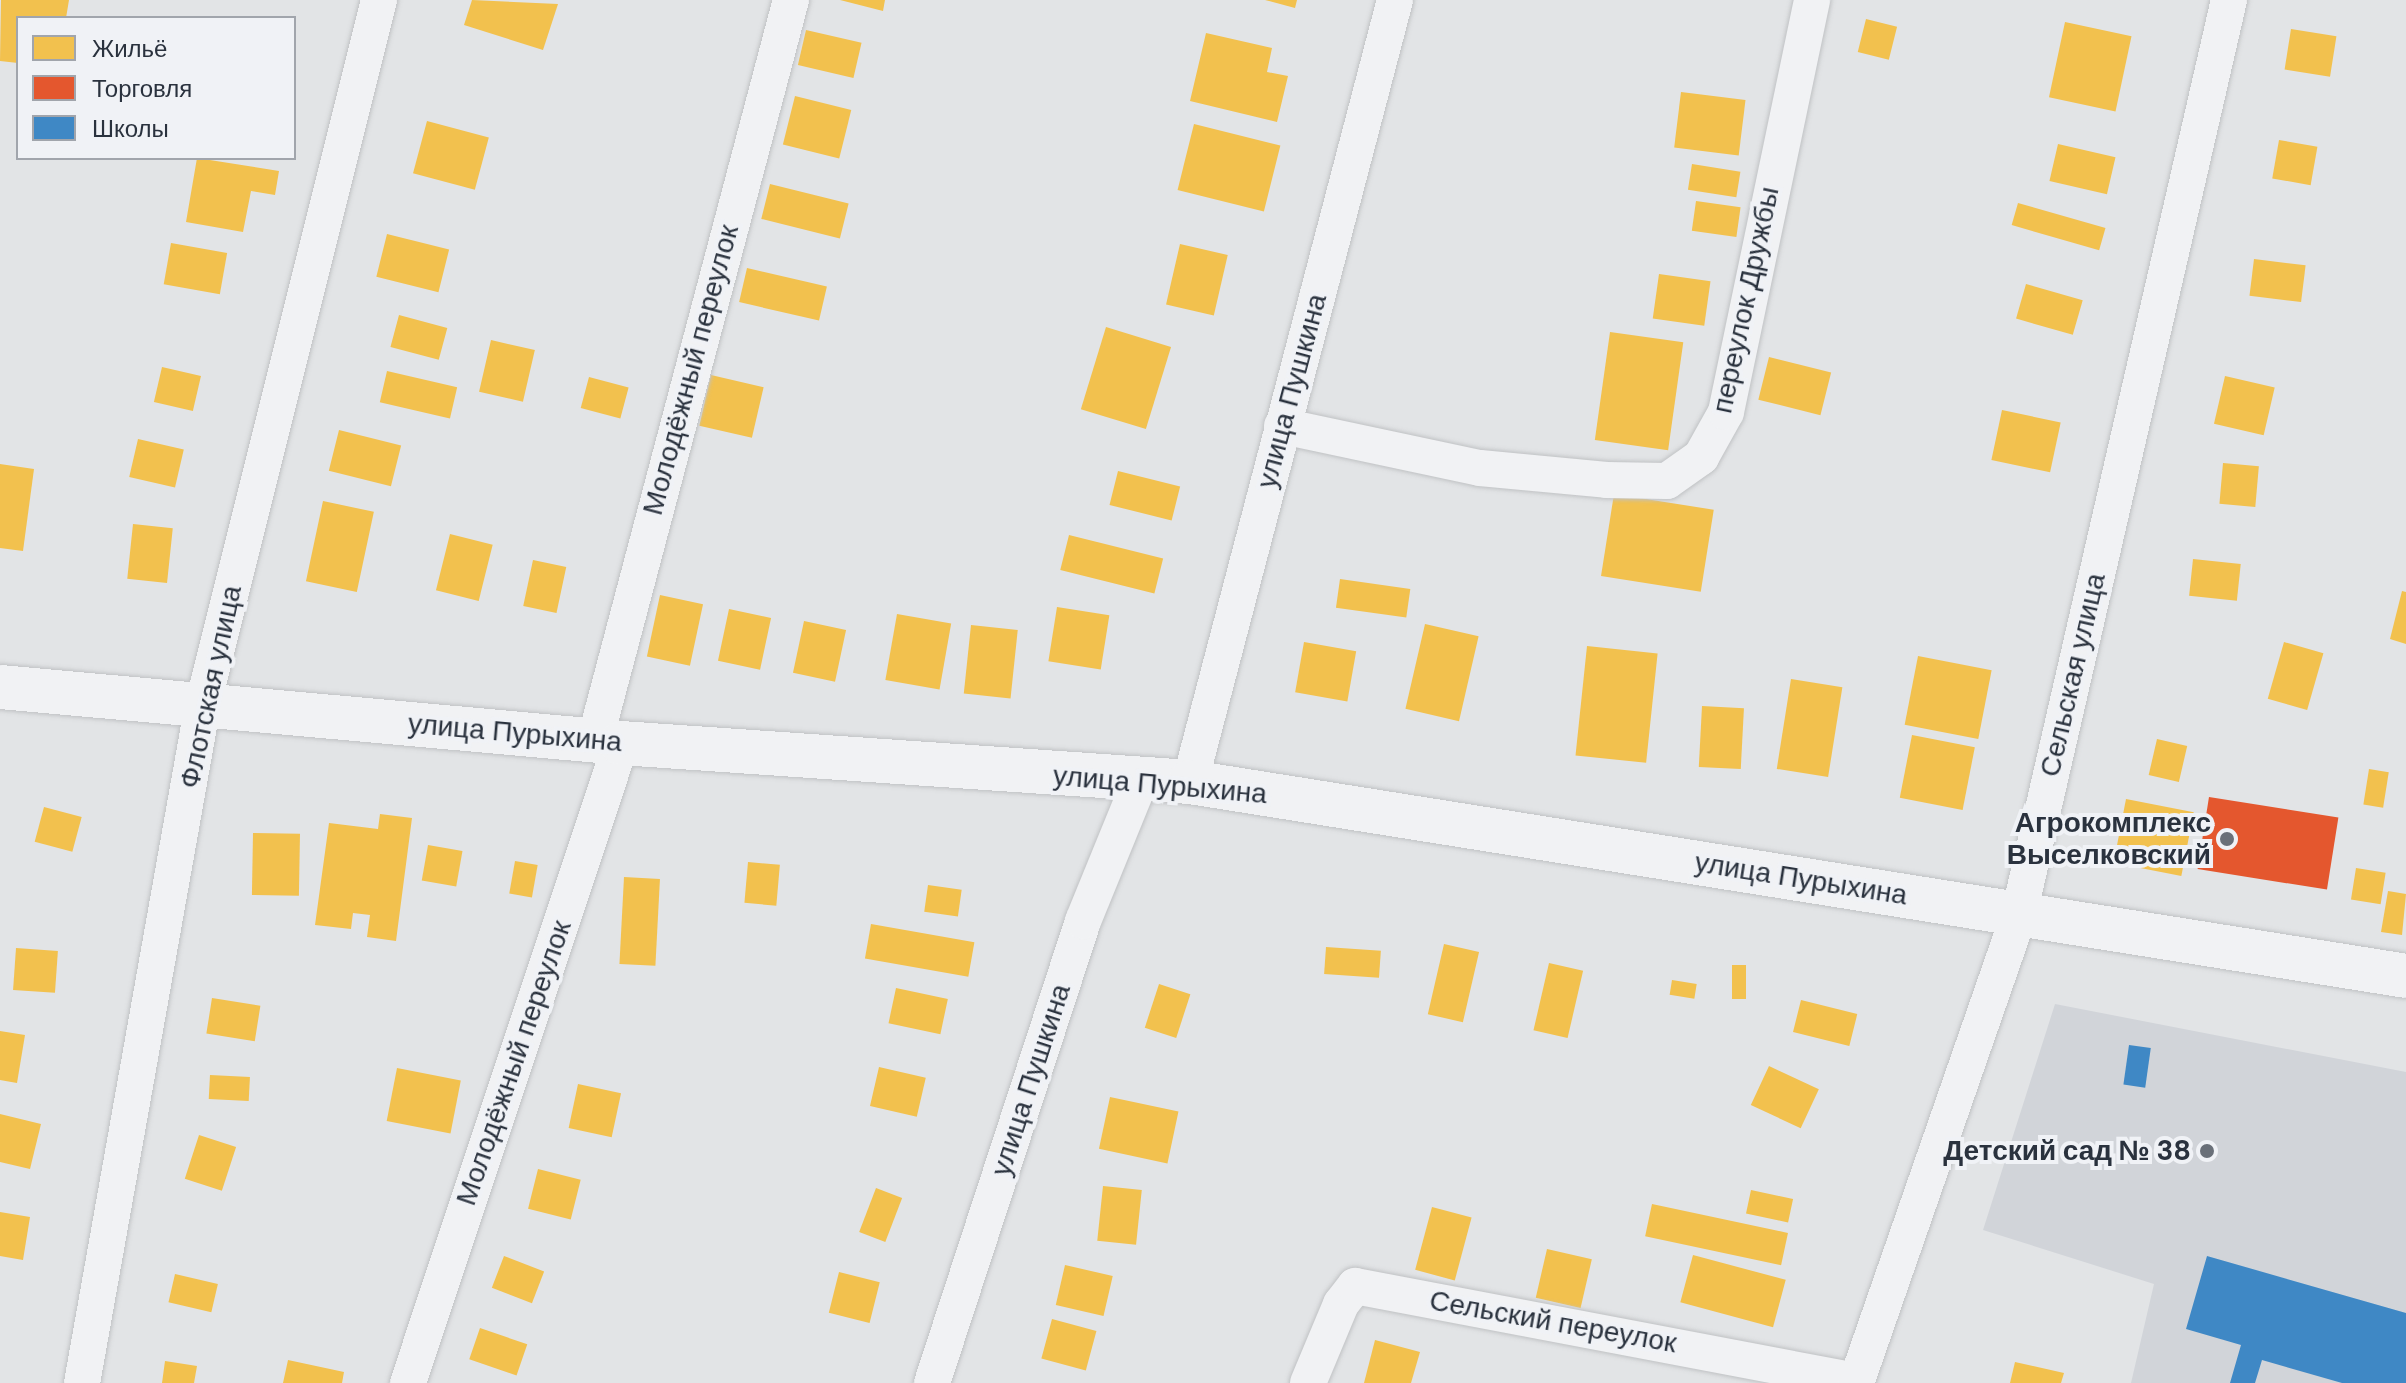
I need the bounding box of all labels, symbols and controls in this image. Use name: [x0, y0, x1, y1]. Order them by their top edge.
legend: [16, 16, 296, 160]
text: Жильё: [92, 33, 167, 64]
text: Торговля: [92, 73, 192, 104]
text: Школы: [92, 113, 169, 144]
street label: переулок Дружбы: [1706, 184, 1786, 416]
street label: Молодёжный переулок: [636, 221, 746, 519]
street label: улица Пушкина: [1250, 290, 1334, 492]
street label: Сельская улица: [2033, 570, 2113, 780]
street label: Флотская улица: [173, 583, 249, 791]
street label: улица Пурыхина: [407, 707, 623, 759]
street label: улица Пурыхина: [1052, 759, 1268, 811]
place label: Агрокомплекс Выселковский: [2007, 806, 2211, 872]
marker: Агрокомплекс Выселковский: [2218, 830, 2236, 848]
street label: улица Пурыхина: [1692, 846, 1910, 912]
street label: Молодёжный переулок: [449, 916, 579, 1210]
street label: улица Пушкина: [984, 980, 1078, 1180]
place label: Детский сад № 38: [1943, 1134, 2191, 1168]
marker: Детский сад № 38: [2198, 1142, 2216, 1160]
street label: Сельский переулок: [1427, 1284, 1679, 1360]

